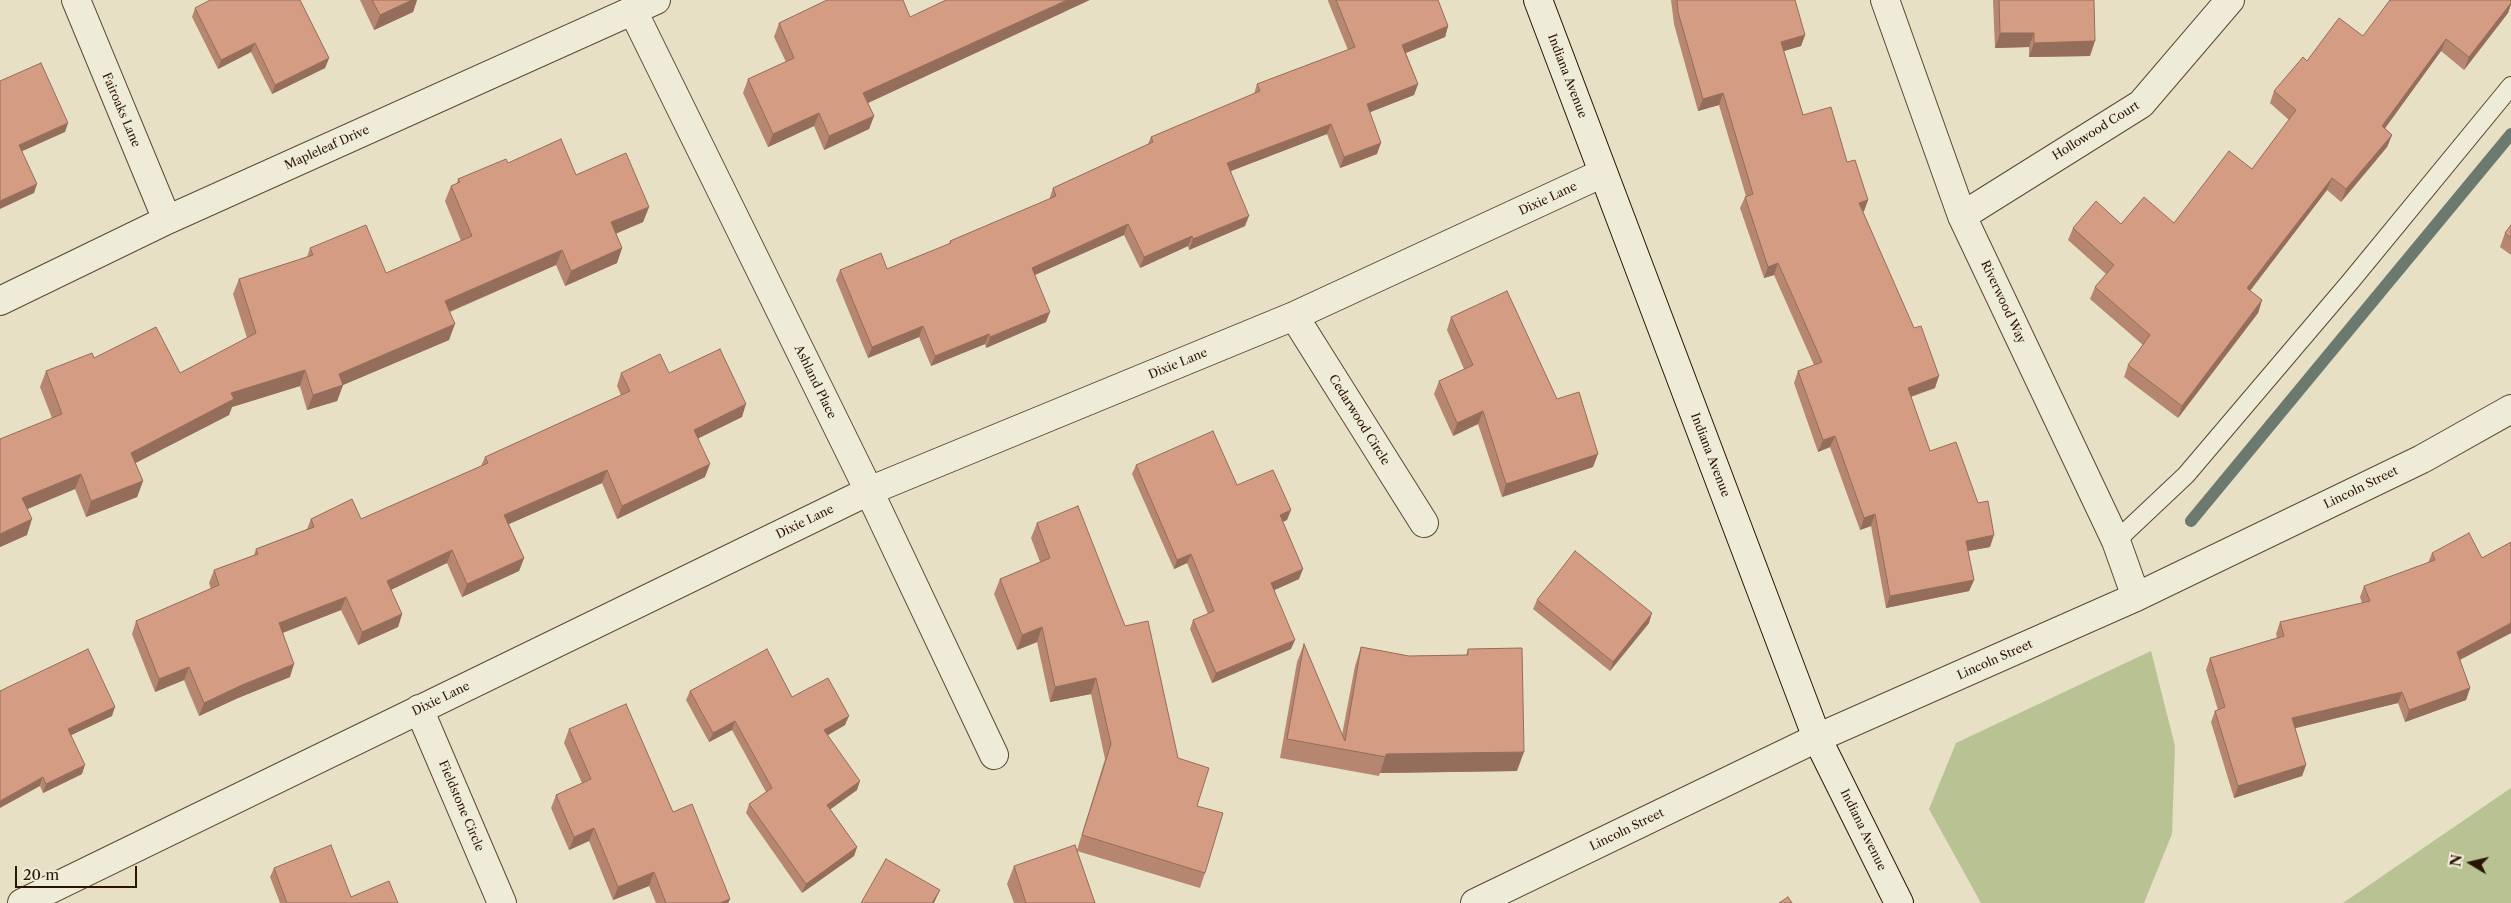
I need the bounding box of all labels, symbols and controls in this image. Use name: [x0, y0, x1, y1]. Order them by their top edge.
street label: Indiana Avenue: [1544, 32, 1590, 120]
street label: Fairoaks Lane: [99, 70, 143, 150]
street label: Hollowood Court: [2050, 98, 2142, 164]
street label: Mapleleaf Drive: [282, 123, 372, 173]
street label: Dixie Lane: [1517, 179, 1579, 219]
street label: Riverwood Way: [1977, 258, 2029, 346]
street label: Ashland Place: [791, 343, 839, 421]
street label: Dixie Lane: [1146, 346, 1210, 382]
street label: Cedarwood Circle: [1325, 372, 1393, 468]
street label: Indiana Avenue: [1687, 411, 1733, 499]
street label: Lincoln Street: [2321, 464, 2401, 512]
street label: Dixie Lane: [774, 502, 836, 542]
street label: Lincoln Street: [1955, 637, 2035, 683]
street label: Dixie Lane: [410, 679, 472, 719]
street label: Fieldstone Circle: [435, 758, 487, 854]
street label: Indiana Avenue: [1837, 787, 1889, 873]
street label: Lincoln Street: [1587, 806, 1667, 854]
north arrow: [2446, 838, 2496, 888]
text: N: [2446, 853, 2466, 868]
scale bar: [18, 856, 140, 888]
text: 20 m: [23, 865, 59, 884]

